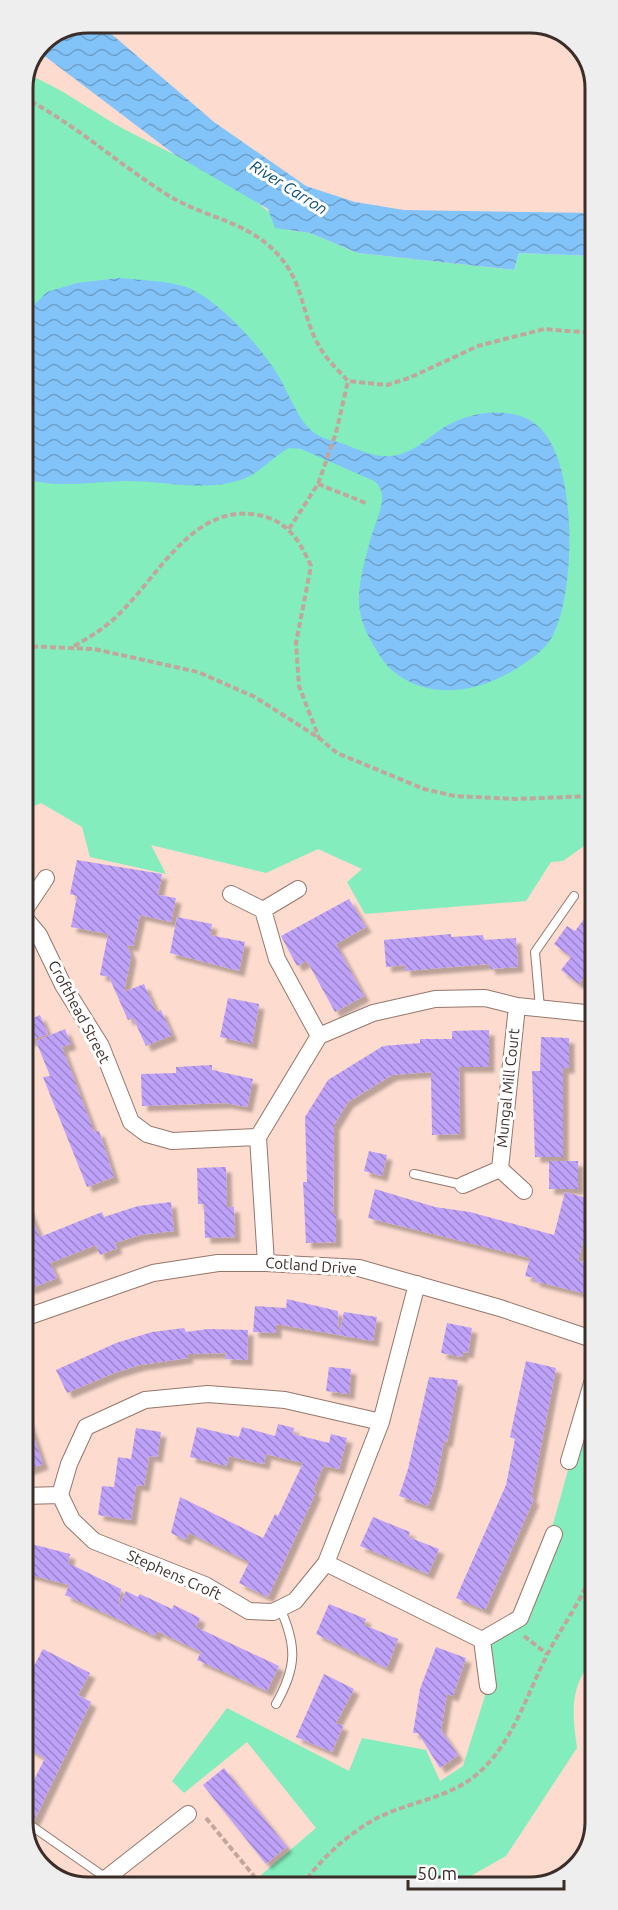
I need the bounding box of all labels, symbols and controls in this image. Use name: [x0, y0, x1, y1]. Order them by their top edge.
water label: River Carron: [247, 156, 331, 218]
street label: Crofthead Street: [45, 957, 114, 1066]
street label: Mungal Mill Court: [493, 1027, 522, 1148]
street label: Cotland Drive: [265, 1254, 357, 1277]
street label: Stephens Croft: [124, 1546, 224, 1603]
scale bar: [408, 1853, 564, 1891]
text: 50 m: [417, 1863, 457, 1883]

